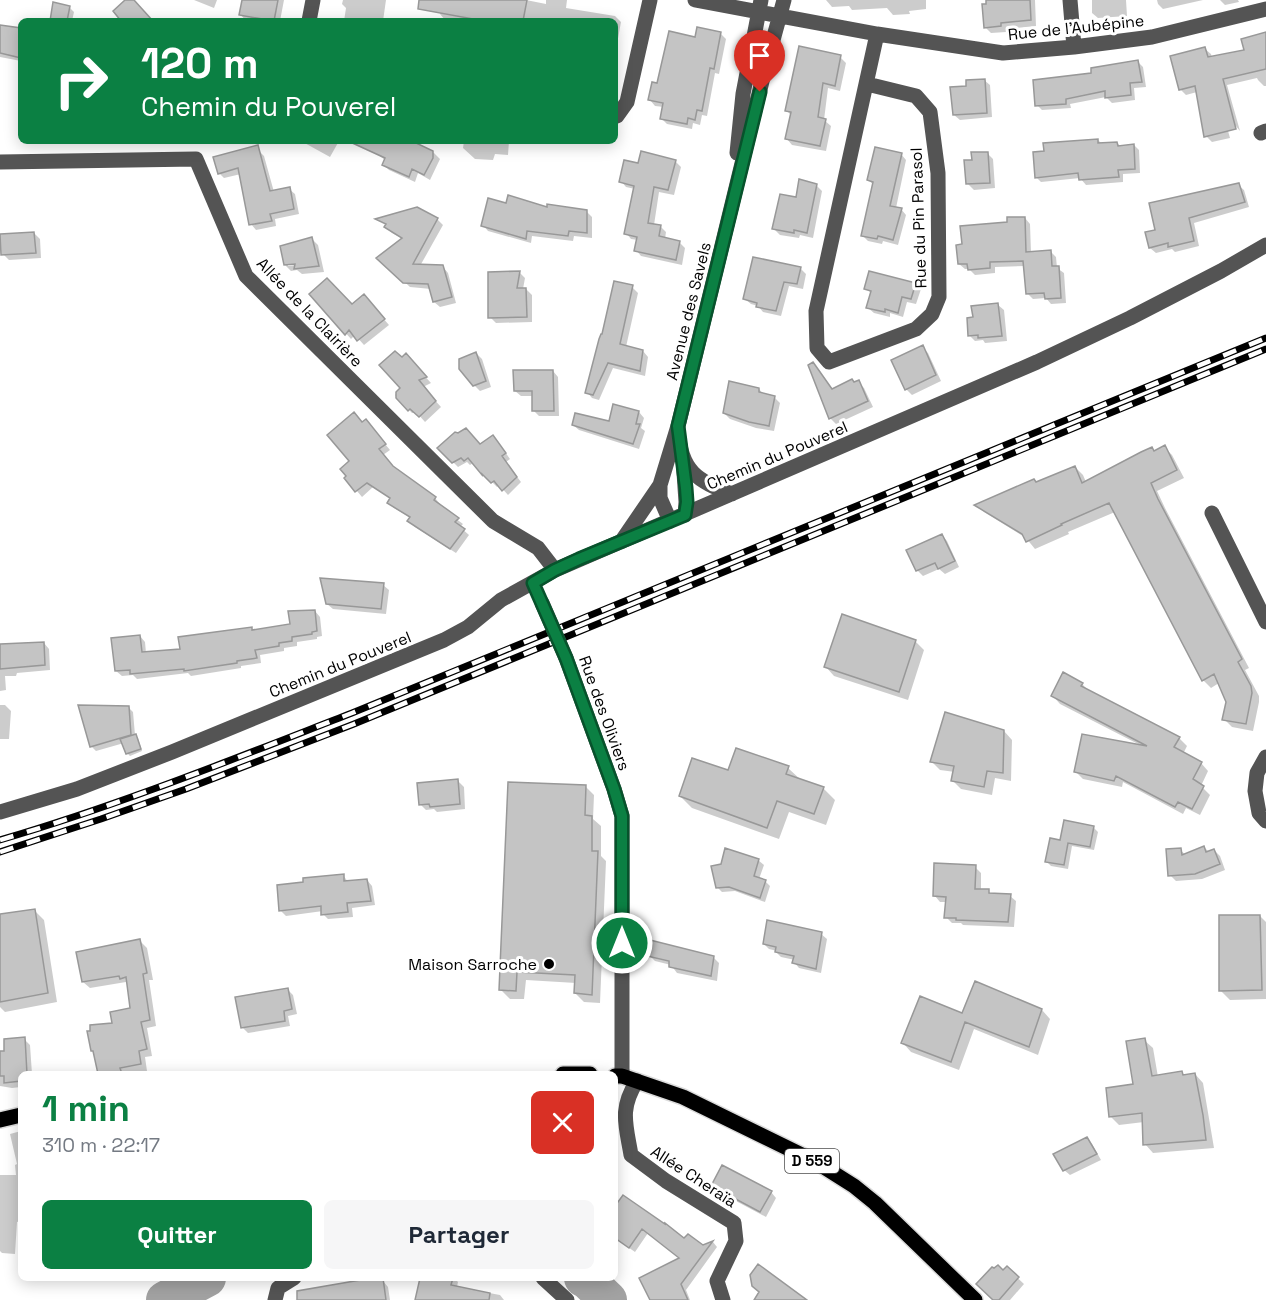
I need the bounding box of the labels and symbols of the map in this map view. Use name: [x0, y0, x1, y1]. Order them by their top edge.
street label: Rue de l'Aubépine: [1007, 10, 1145, 45]
pin: [734, 30, 785, 92]
street label: Rue du Pin Parasol: [906, 147, 931, 289]
street label: Avenue des Savels: [661, 240, 716, 382]
street label: Allée de la Clairière: [252, 253, 367, 371]
street label: Chemin du Pouverel: [703, 416, 851, 495]
street label: Chemin du Pouverel: [266, 626, 414, 703]
street label: Rue des Oliviers: [574, 653, 635, 773]
position arrow: [590, 911, 654, 975]
place label: Maison Sarroche: [408, 954, 537, 975]
marker: Maison Sarroche: [542, 957, 556, 971]
street label: Allée Cheraïa: [647, 1141, 741, 1212]
road number: D 559: [785, 1149, 839, 1173]

